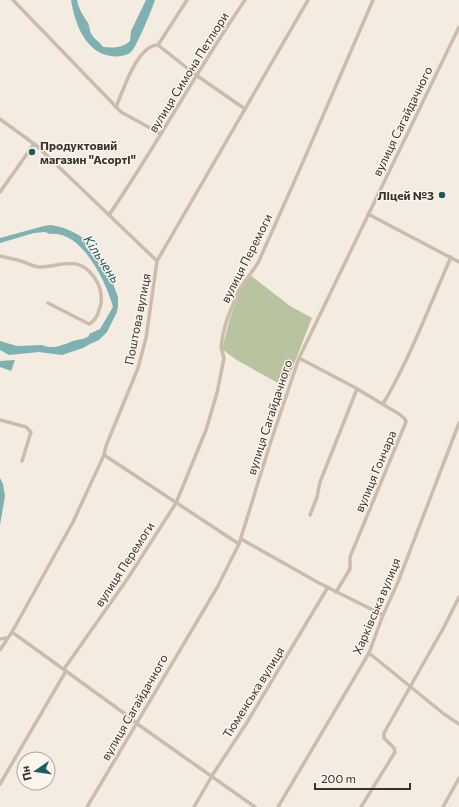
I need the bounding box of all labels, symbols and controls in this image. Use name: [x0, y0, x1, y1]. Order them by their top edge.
street label: вулиця Симона Петлюри: [145, 9, 231, 135]
street label: вулиця Сагайдачного: [369, 64, 435, 178]
place label: Продуктовий магазин "Асорті": [40, 138, 136, 166]
marker: Продуктовий магазин "Асорті": [27, 147, 37, 157]
place label: Ліцей №3: [377, 188, 434, 202]
marker: Ліцей №3: [437, 190, 447, 200]
street label: вулиця Перемоги: [218, 211, 274, 305]
water label: Кільчень: [80, 232, 124, 286]
street label: Поштова вулиця: [121, 272, 153, 366]
street label: вулиця Сагайдачного: [244, 358, 294, 476]
street label: вулиця Гончара: [352, 428, 398, 514]
street label: вулиця Перемоги: [91, 519, 157, 609]
street label: Харківська вулиця: [349, 556, 403, 656]
street label: Тюменська вулиця: [219, 644, 287, 740]
street label: вулиця Сагайдачного: [98, 651, 170, 763]
north arrow: [16, 751, 56, 791]
text: Пн: [18, 765, 34, 782]
scale bar: [315, 765, 410, 791]
text: 200 m: [321, 771, 356, 785]

